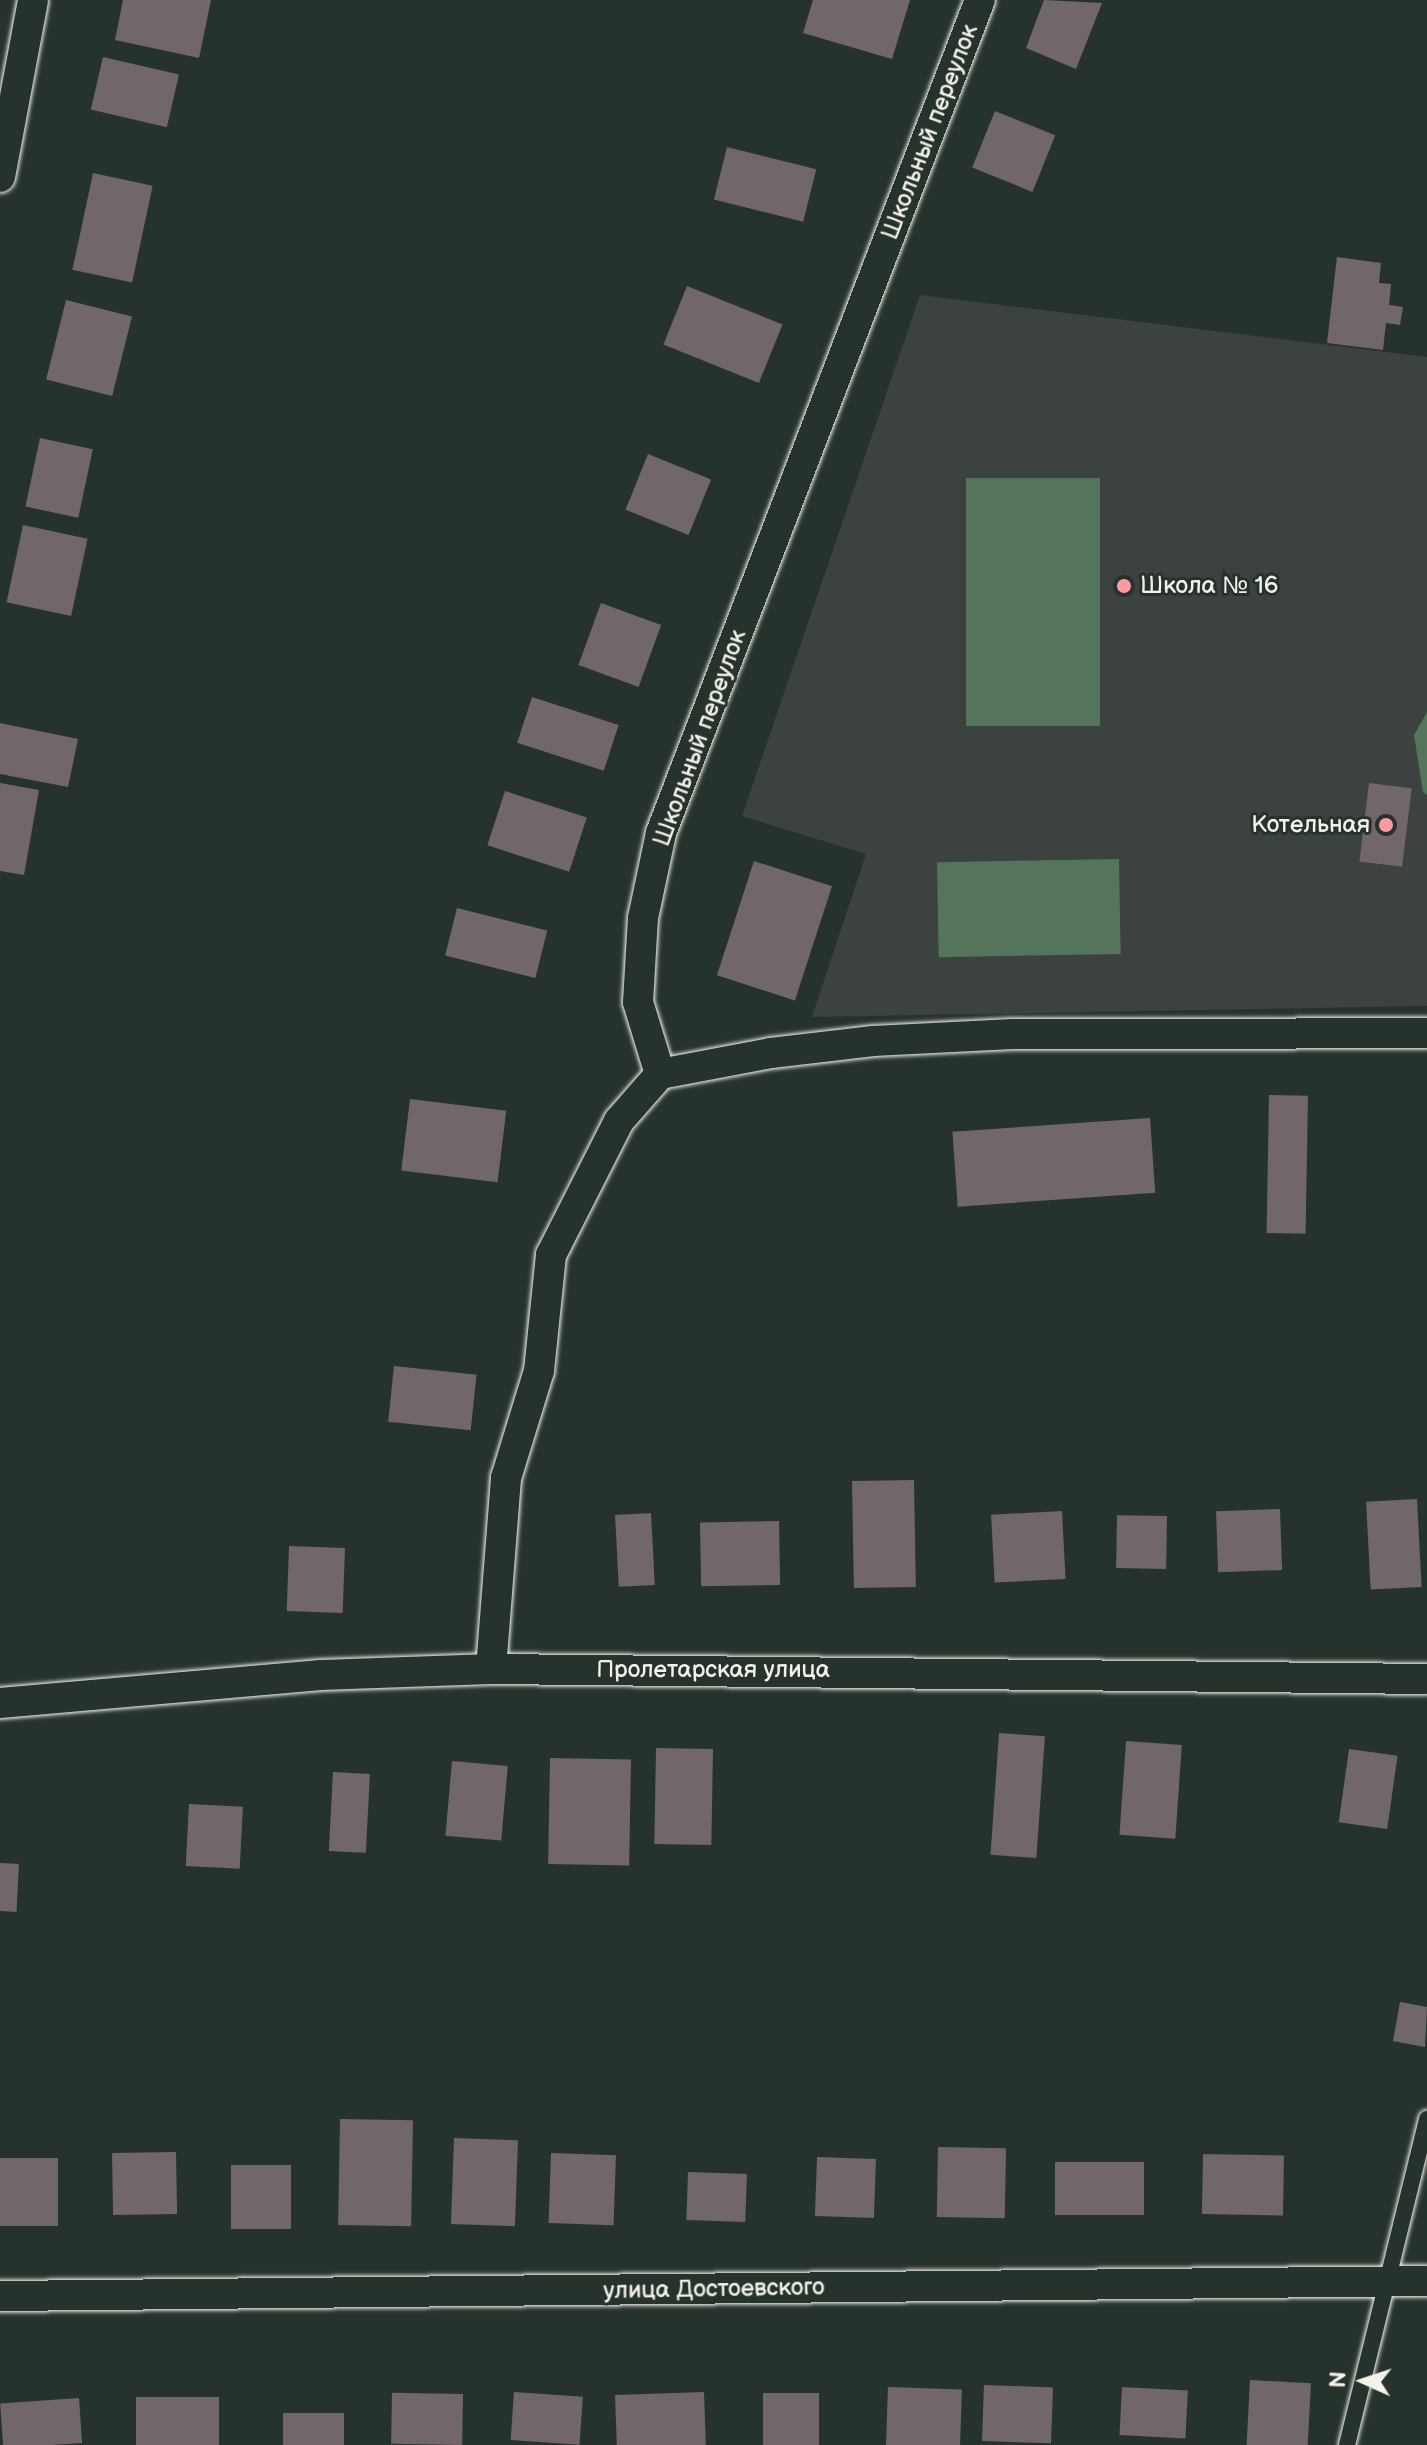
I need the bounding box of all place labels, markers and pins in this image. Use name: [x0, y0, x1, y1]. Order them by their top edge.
place label: Школа № 16: [1140, 572, 1278, 600]
marker: Школа № 16: [1115, 577, 1133, 595]
place label: Котельная: [1251, 811, 1370, 839]
marker: Котельная: [1377, 816, 1395, 834]

